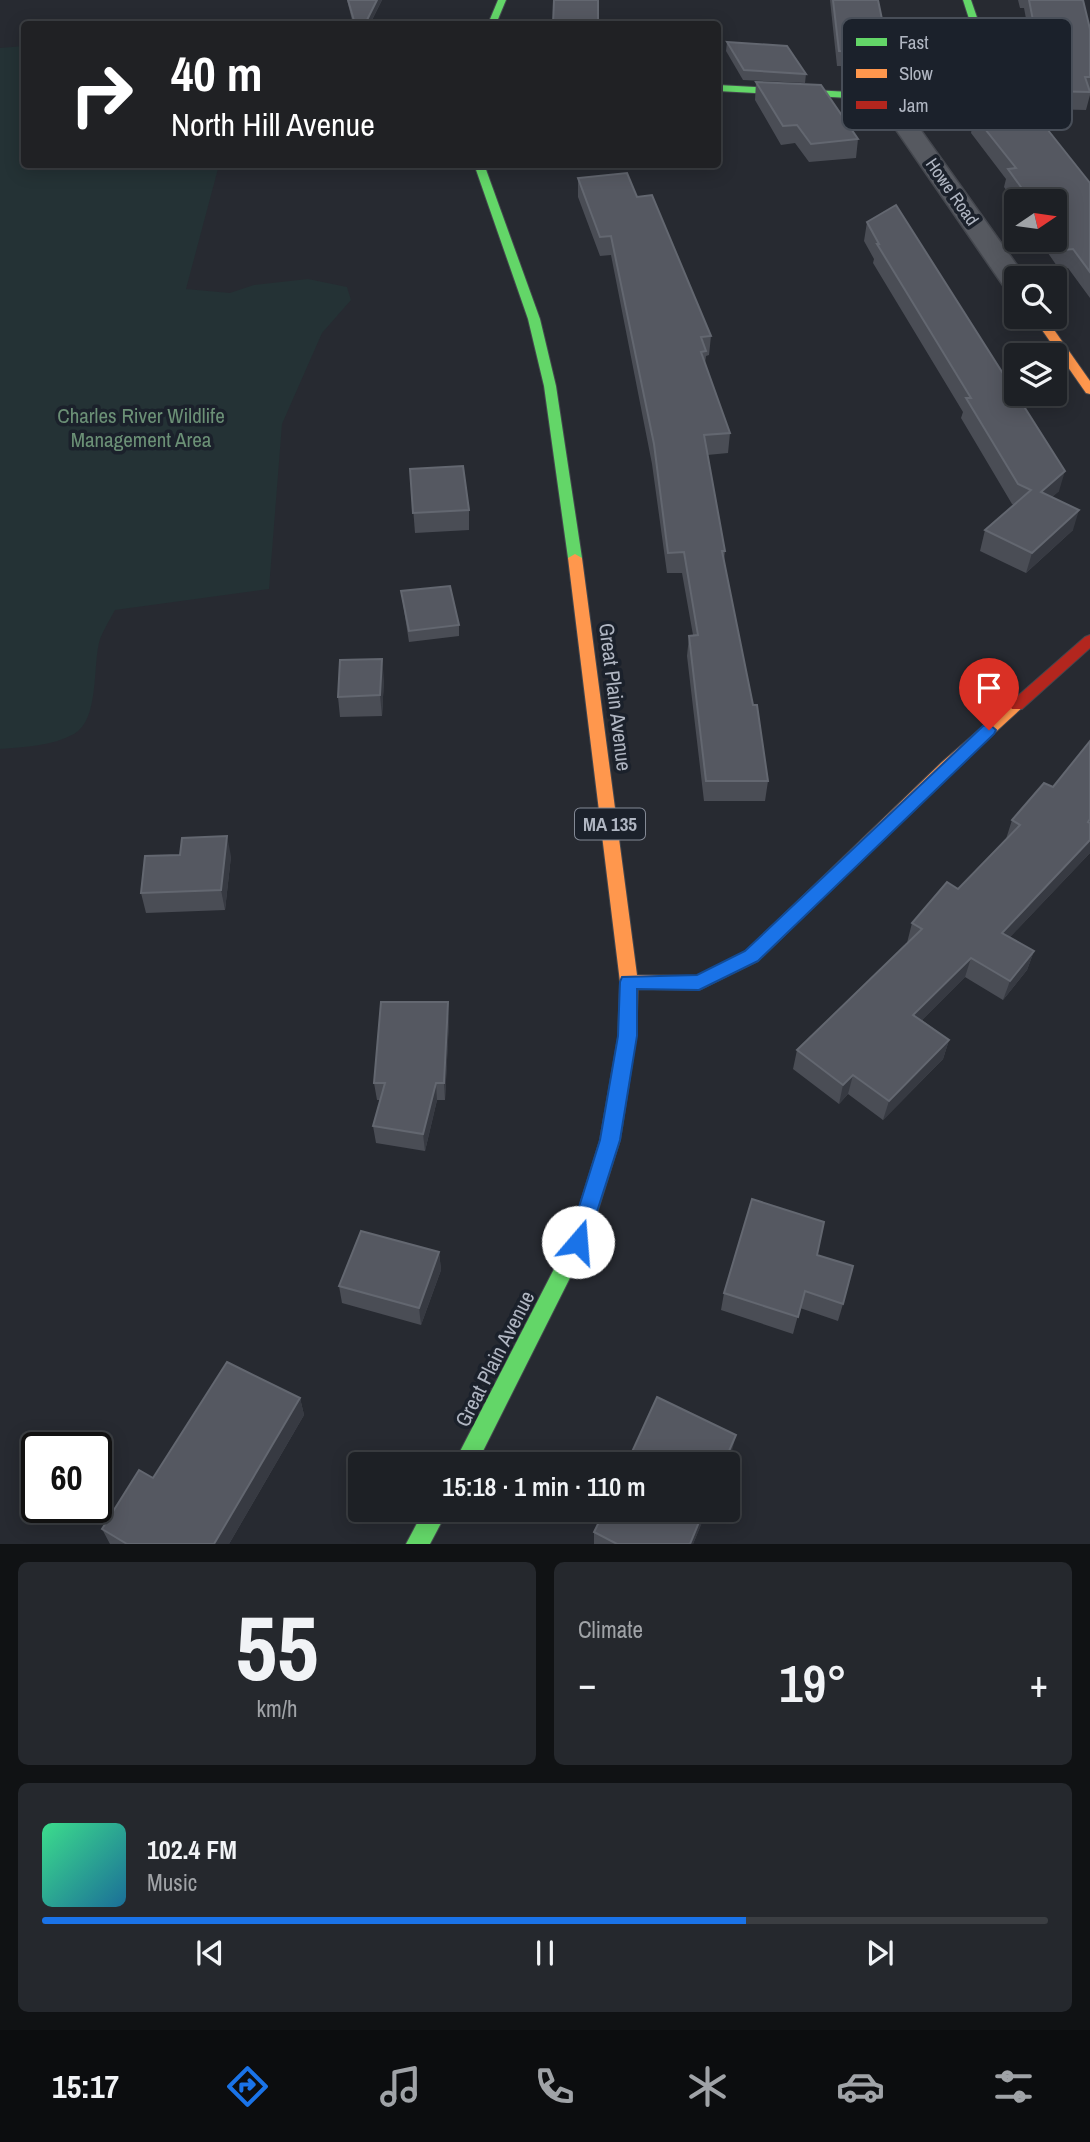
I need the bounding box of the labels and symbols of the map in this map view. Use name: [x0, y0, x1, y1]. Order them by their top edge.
legend: [842, 18, 1072, 130]
text: Fast: [899, 29, 929, 55]
text: Slow: [899, 60, 934, 86]
text: Jam: [899, 92, 928, 118]
street label: Howe Road: [920, 153, 985, 230]
north arrow: [1004, 189, 1068, 252]
park label: Charles River Wildlife Management Area: [57, 401, 225, 454]
street label: Great Plain Avenue: [592, 621, 639, 773]
pin: [959, 658, 1019, 730]
road number: MA 135: [575, 808, 645, 839]
position arrow: [541, 1205, 615, 1279]
street label: Great Plain Avenue: [448, 1286, 541, 1432]
speed limit sign: 60: [21, 1432, 112, 1523]

